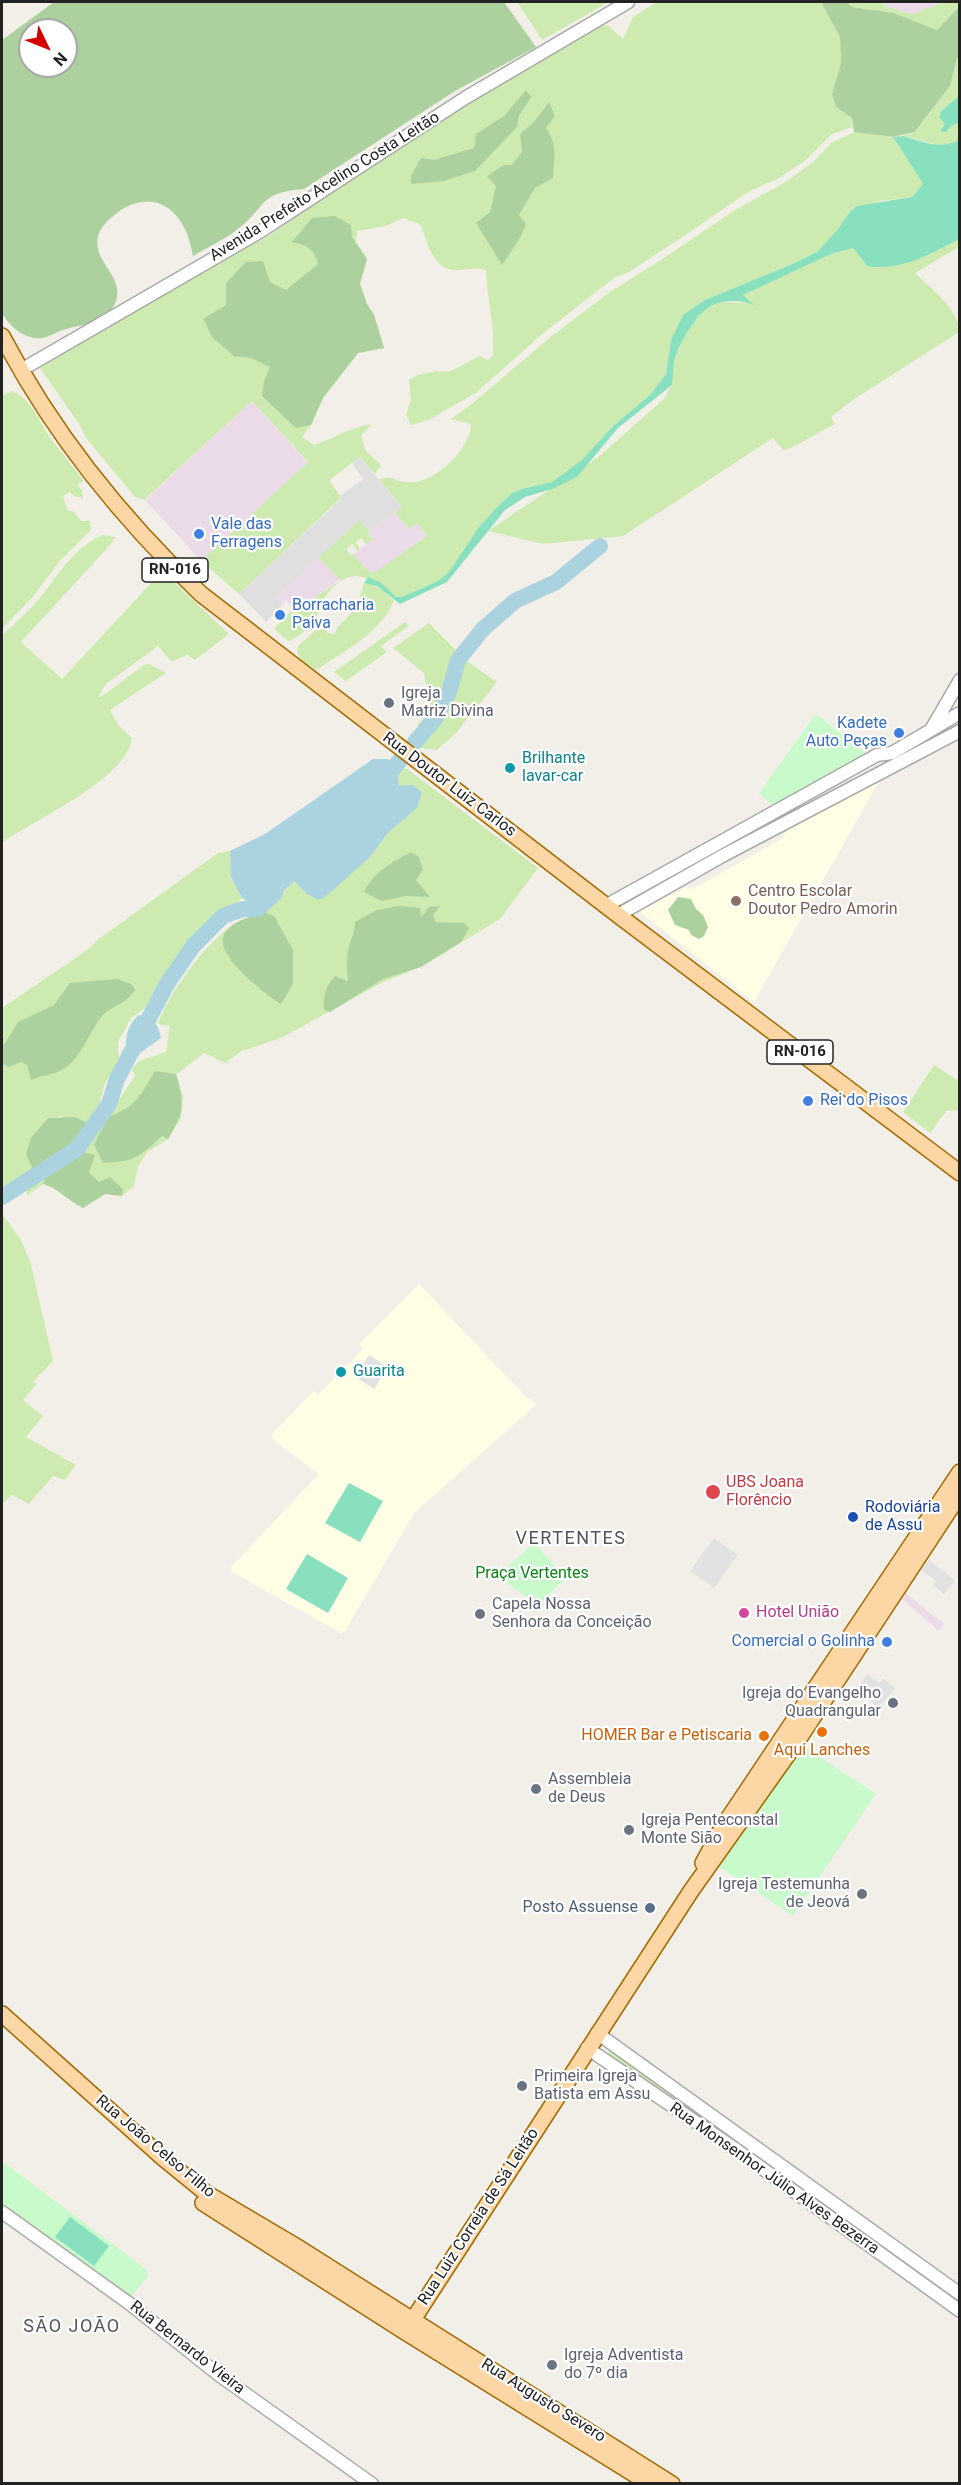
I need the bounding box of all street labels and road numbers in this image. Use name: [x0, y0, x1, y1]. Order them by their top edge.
street label: Avenida Prefeito Acelino Costa Leitão: [207, 108, 443, 266]
road number: RN-016: [142, 558, 208, 582]
street label: Rua Doutor Luiz Carlos: [378, 729, 520, 841]
road number: RN-016: [767, 1040, 833, 1064]
street label: Rua João Celso Filho: [91, 2091, 219, 2203]
street label: Rua Monsenhor Júlio Alves Bezerra: [666, 2099, 882, 2259]
street label: Rua Luiz Correia de Sá Leitão: [415, 2125, 543, 2309]
street label: Rua Bernardo Vieira: [126, 2297, 248, 2399]
street label: Rua Augusto Severo: [477, 2355, 609, 2447]

